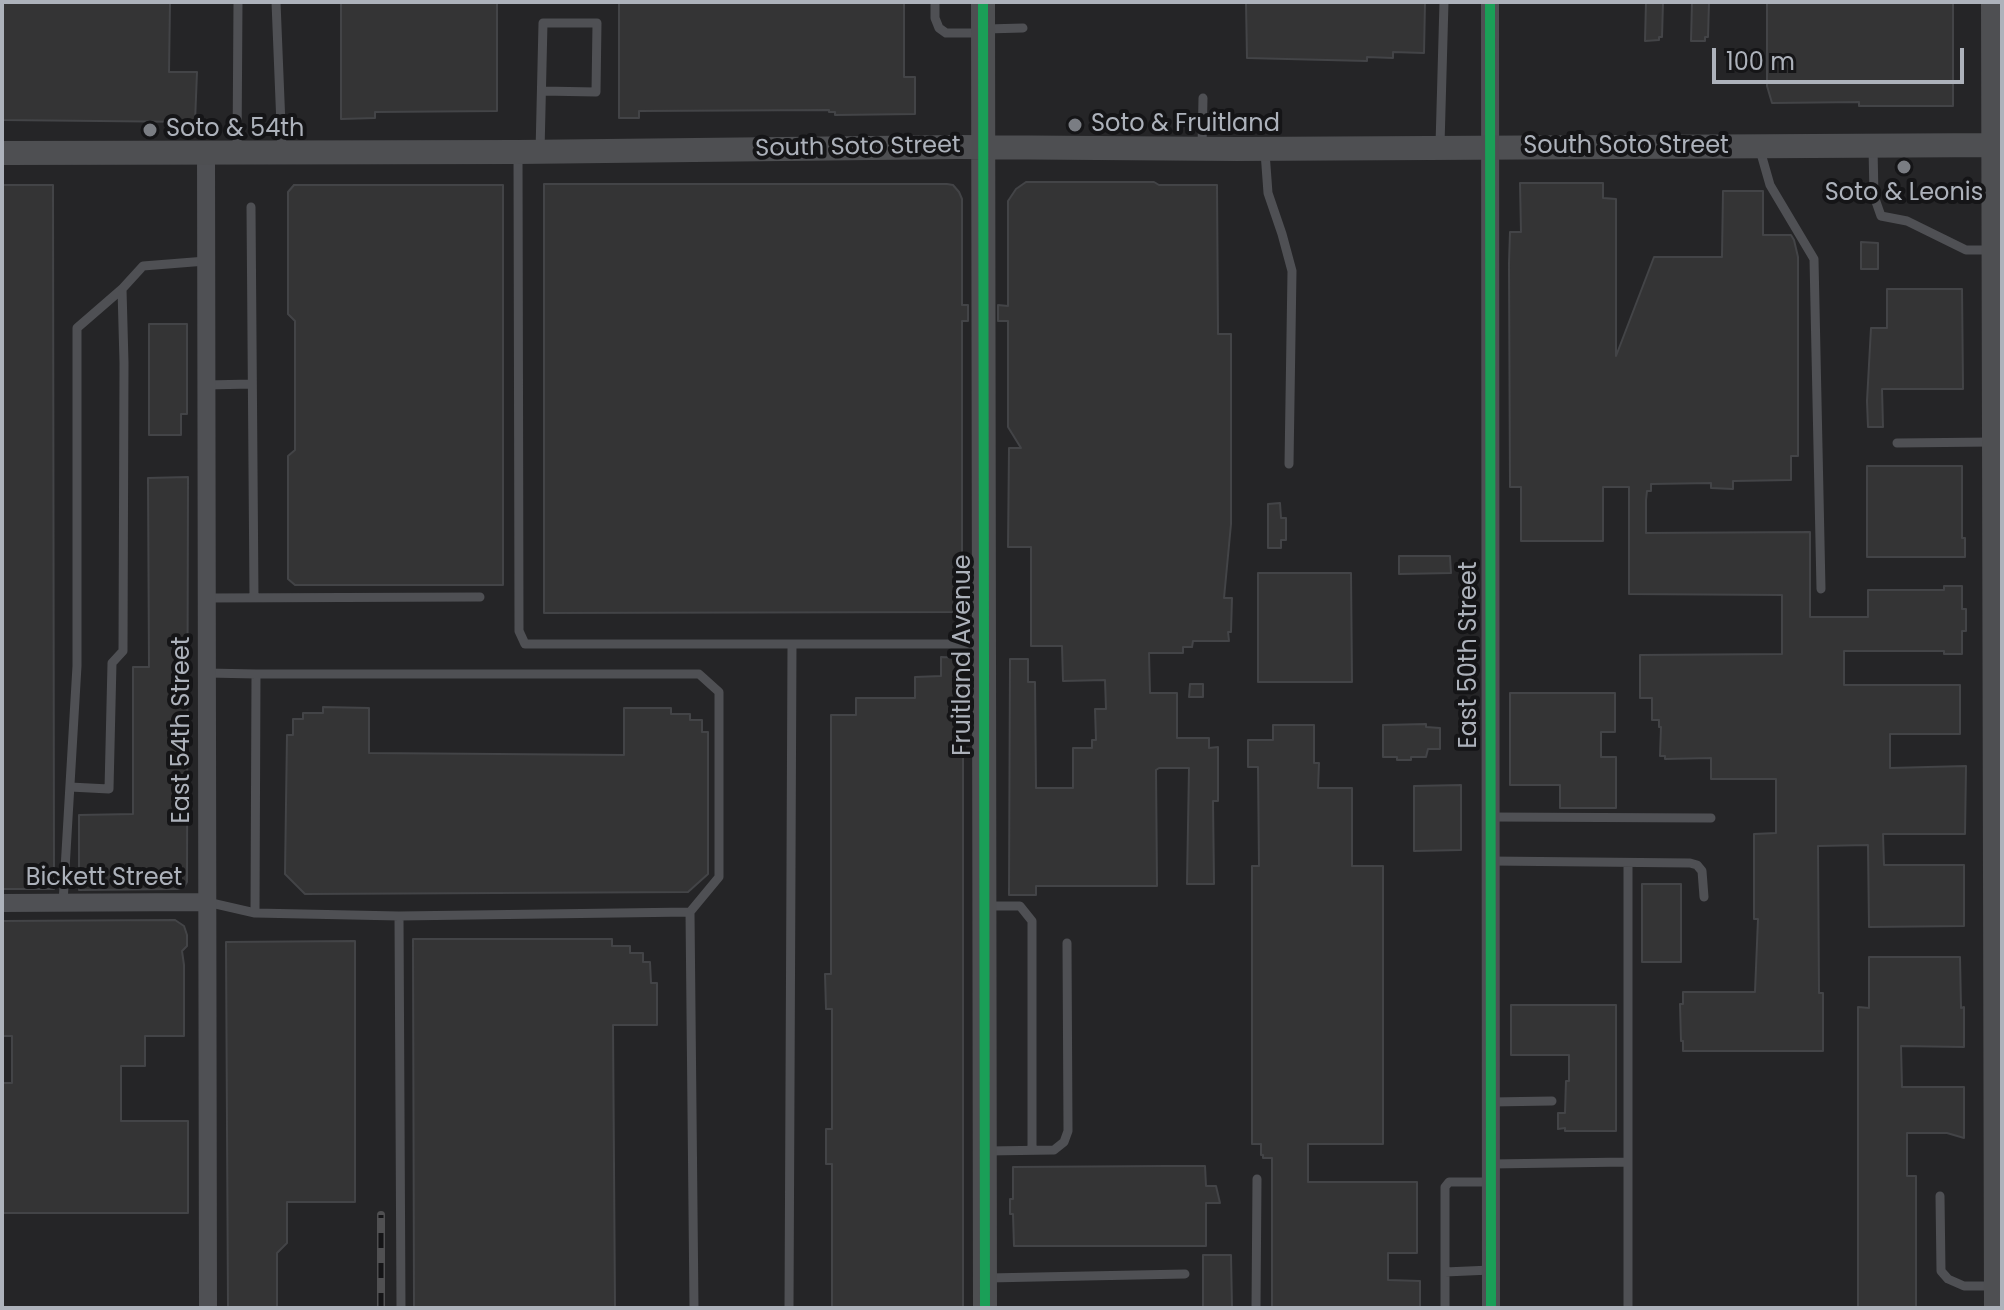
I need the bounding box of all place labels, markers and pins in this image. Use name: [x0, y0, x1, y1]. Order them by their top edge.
place label: Soto & Fruitland: [1091, 111, 1280, 139]
place label: Soto & 54th: [166, 116, 304, 144]
marker: Soto & Fruitland: [1066, 116, 1084, 134]
marker: Soto & 54th: [141, 121, 159, 139]
marker: Soto & Leonis: [1895, 158, 1913, 176]
place label: Soto & Leonis: [1825, 180, 1983, 208]

